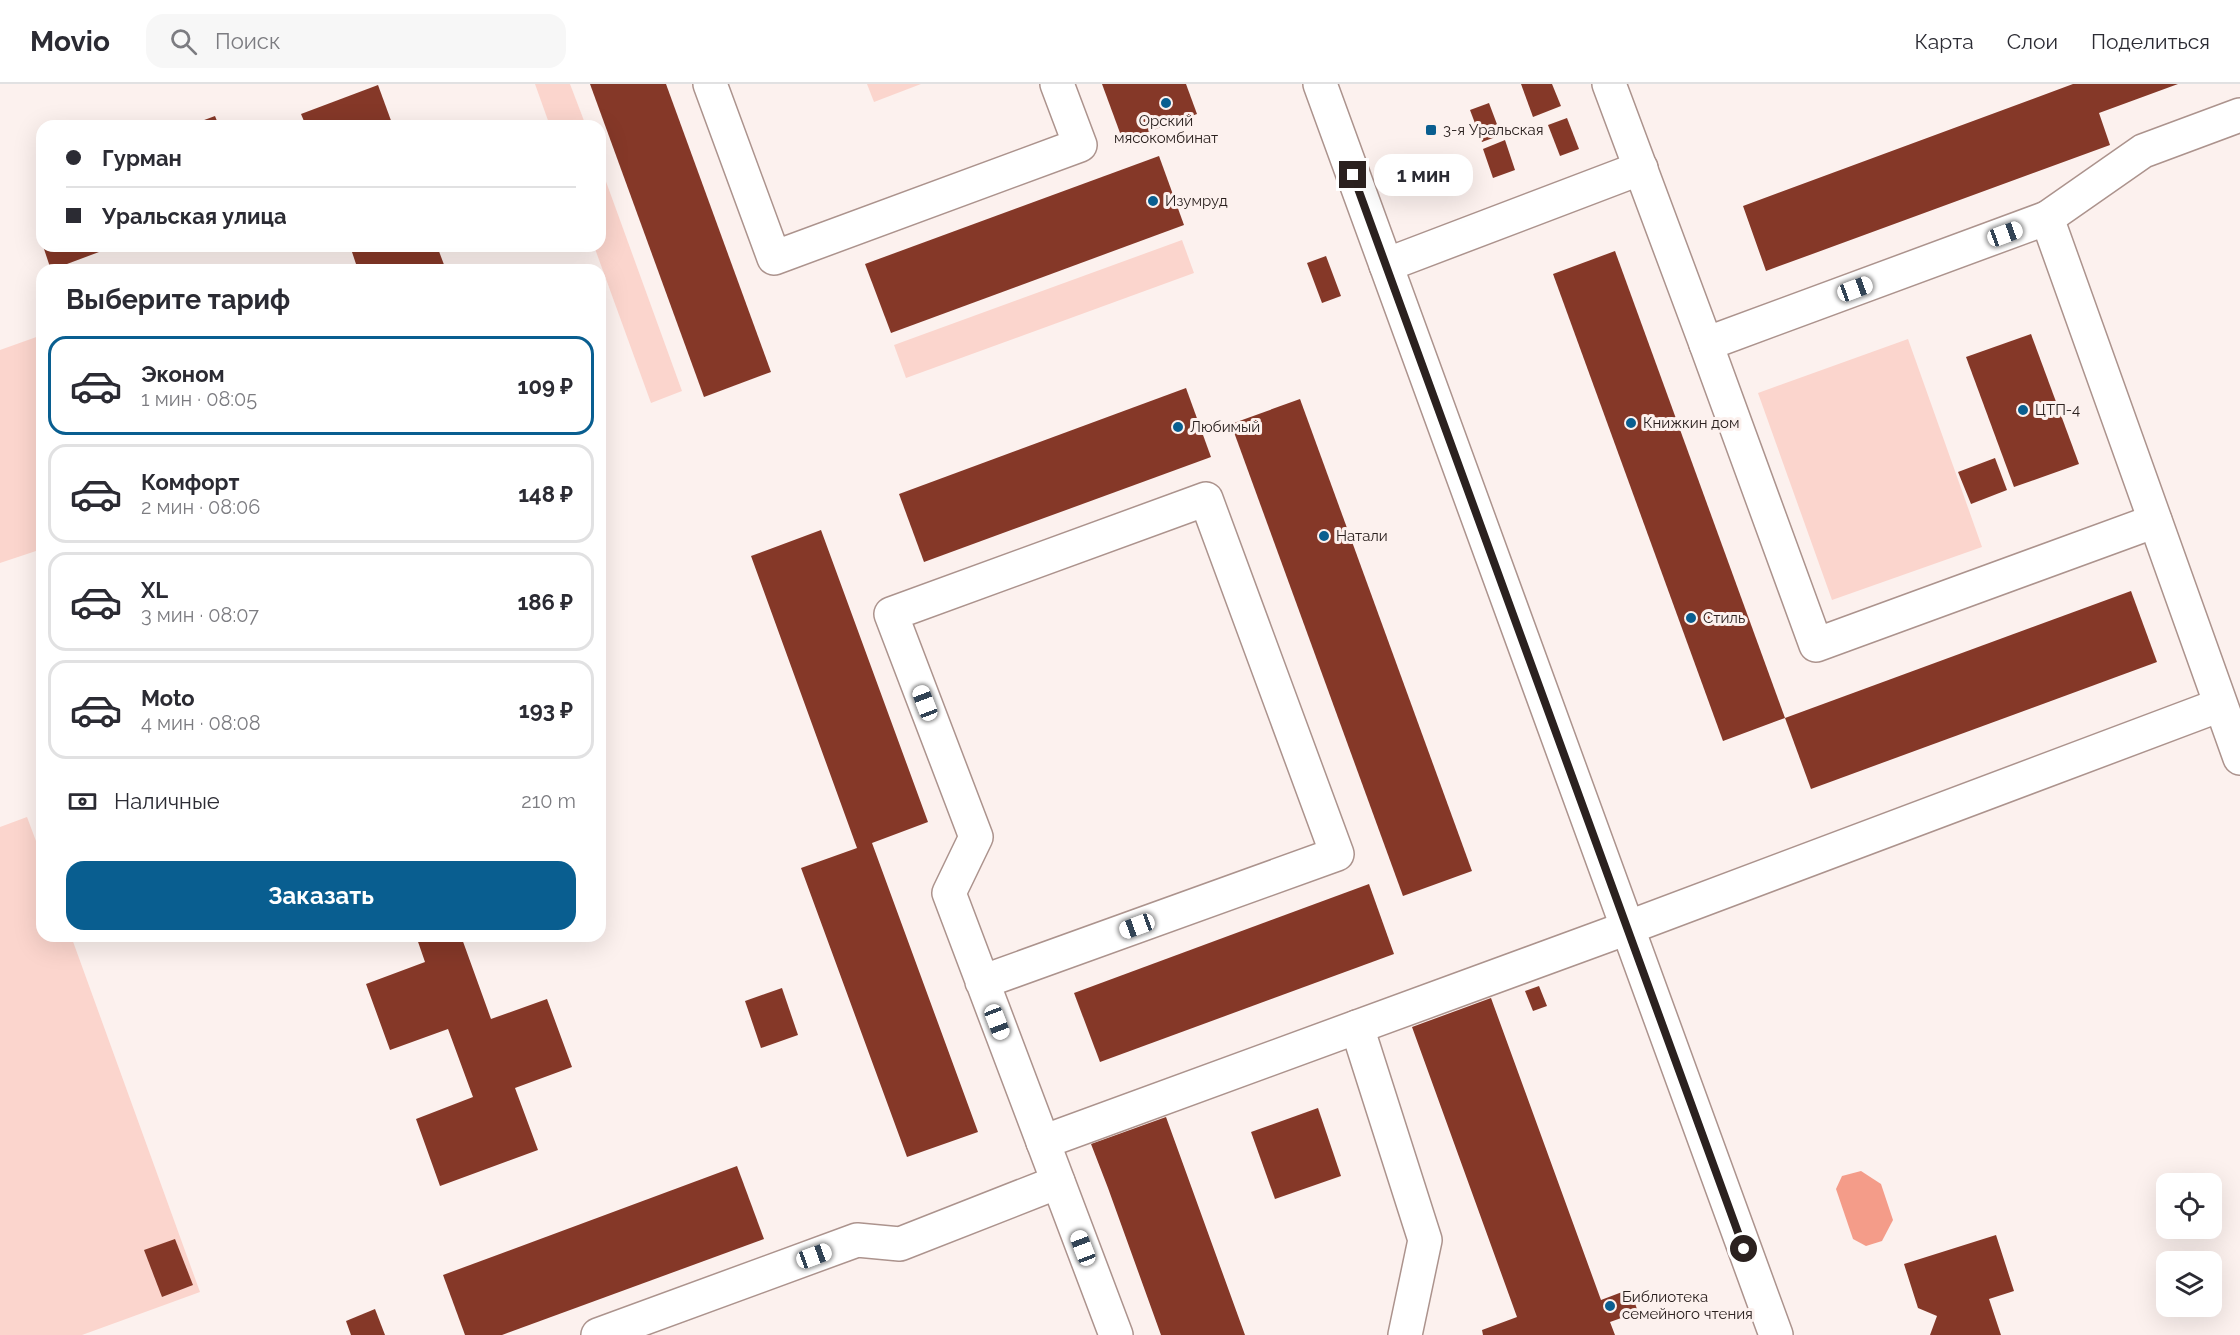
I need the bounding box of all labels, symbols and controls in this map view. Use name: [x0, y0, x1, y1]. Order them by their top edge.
search box: [146, 14, 566, 68]
text: Movio: [30, 25, 110, 58]
icon: search: [167, 25, 200, 58]
text: Поиск: [215, 28, 280, 54]
text: Карта: [1915, 29, 1974, 54]
text: Слои: [2007, 29, 2058, 54]
text: Поделиться: [2091, 29, 2210, 54]
marker: Орский мясокомбинат: [1159, 96, 1173, 110]
place label: Орский мясокомбинат: [1114, 112, 1218, 147]
place label: 3-я Уральская: [1443, 121, 1543, 139]
marker: 3-я Уральская: [1424, 123, 1438, 137]
text: Гурман: [102, 145, 182, 171]
callout: 1 мин: [1374, 154, 1473, 196]
route end: [1339, 161, 1366, 188]
text: 1 мин: [1397, 163, 1450, 187]
place label: Изумруд: [1165, 192, 1228, 210]
marker: Изумруд: [1146, 194, 1160, 208]
text: Уральская улица: [102, 203, 287, 229]
car: [1985, 219, 2025, 249]
car: [1835, 274, 1875, 304]
text: Выберите тариф: [66, 284, 290, 315]
icon: car: [69, 359, 123, 413]
text: Эконом: [141, 361, 225, 387]
text: 109 ₽: [518, 373, 573, 399]
text: 1 мин · 08:05: [141, 387, 257, 411]
place label: ЦТП-4: [2035, 401, 2080, 419]
marker: ЦТП-4: [2016, 403, 2030, 417]
place label: Книжкин дом: [1643, 414, 1739, 432]
marker: Книжкин дом: [1624, 416, 1638, 430]
place label: Любимый: [1190, 418, 1260, 436]
marker: Любимый: [1171, 420, 1185, 434]
icon: car: [69, 467, 123, 521]
text: Комфорт: [141, 469, 239, 495]
text: 148 ₽: [518, 481, 573, 507]
text: 2 мин · 08:06: [141, 495, 260, 519]
place label: Натали: [1336, 527, 1388, 545]
marker: Натали: [1317, 529, 1331, 543]
icon: car: [69, 575, 123, 629]
text: XL: [141, 577, 168, 603]
text: 186 ₽: [517, 589, 573, 615]
text: 3 мин · 08:07: [141, 603, 259, 627]
place label: Стиль: [1703, 609, 1745, 627]
marker: Стиль: [1684, 611, 1698, 625]
icon: car: [69, 683, 123, 737]
car: [910, 683, 940, 723]
text: Moto: [141, 685, 195, 711]
text: 193 ₽: [519, 697, 573, 723]
text: 4 мин · 08:08: [141, 711, 261, 735]
icon: cash: [66, 785, 99, 818]
text: Наличные: [114, 788, 220, 814]
text: 210 m: [521, 789, 576, 813]
button: Заказать: [66, 861, 576, 930]
car: [1117, 911, 1157, 941]
car: [982, 1002, 1012, 1042]
map controls: [2156, 1173, 2222, 1317]
button: locate: [2156, 1173, 2222, 1239]
car: [1068, 1228, 1098, 1268]
route start: [1730, 1235, 1757, 1262]
car: [794, 1241, 834, 1271]
button: layers: [2156, 1251, 2222, 1317]
place label: Библиотека семейного чтения: [1622, 1288, 1753, 1323]
marker: Библиотека семейного чтения: [1603, 1299, 1617, 1313]

